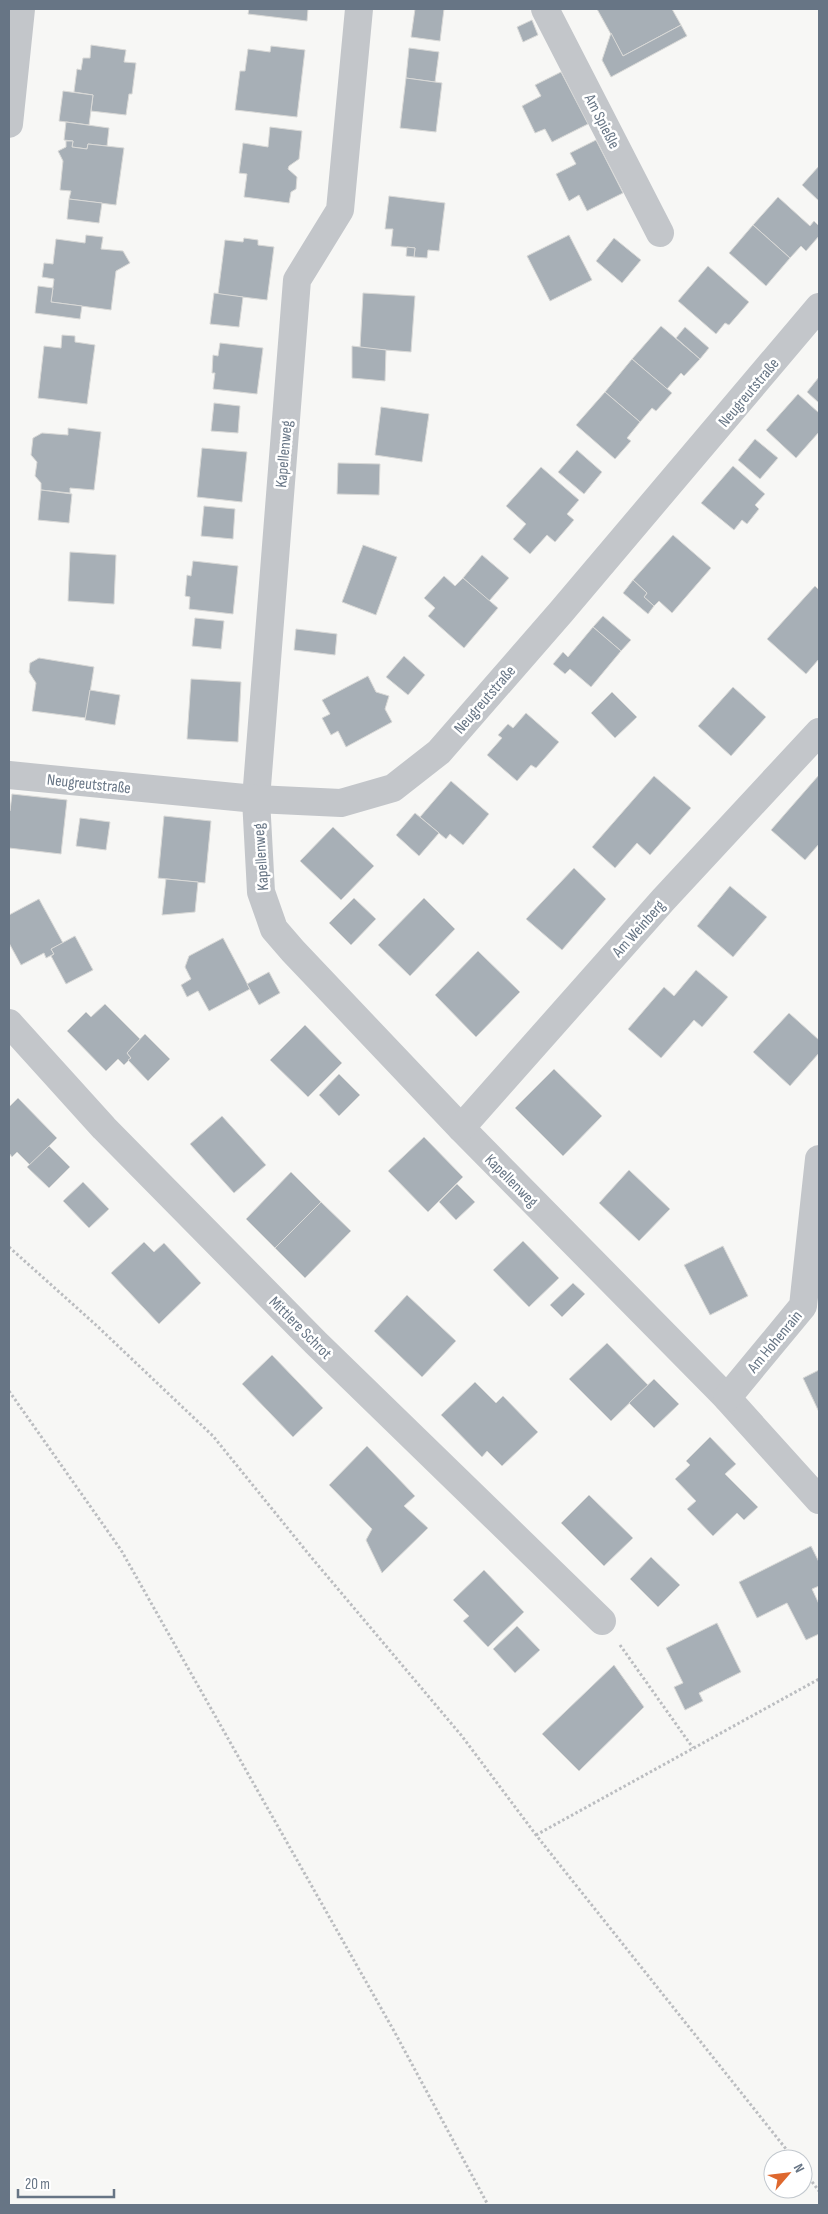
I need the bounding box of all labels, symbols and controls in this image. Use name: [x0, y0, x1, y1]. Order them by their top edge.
street label: Am Spießle: [579, 90, 624, 152]
street label: Neugreutstraße: [715, 355, 783, 431]
street label: Kapellenweg: [272, 420, 297, 488]
street label: Neugreutstraße: [450, 662, 520, 738]
street label: Neugreutstraße: [46, 771, 132, 798]
street label: Kapellenweg: [250, 823, 273, 891]
street label: Am Weinberg: [608, 897, 670, 962]
street label: Kapellenweg: [480, 1151, 541, 1212]
street label: Mittlere Schrot: [265, 1293, 335, 1363]
street label: Am Hohenrain: [743, 1307, 807, 1378]
north arrow: [763, 2149, 813, 2199]
text: N: [790, 2161, 808, 2175]
scale bar: [18, 2166, 114, 2198]
text: 20 m: [25, 2175, 50, 2194]

